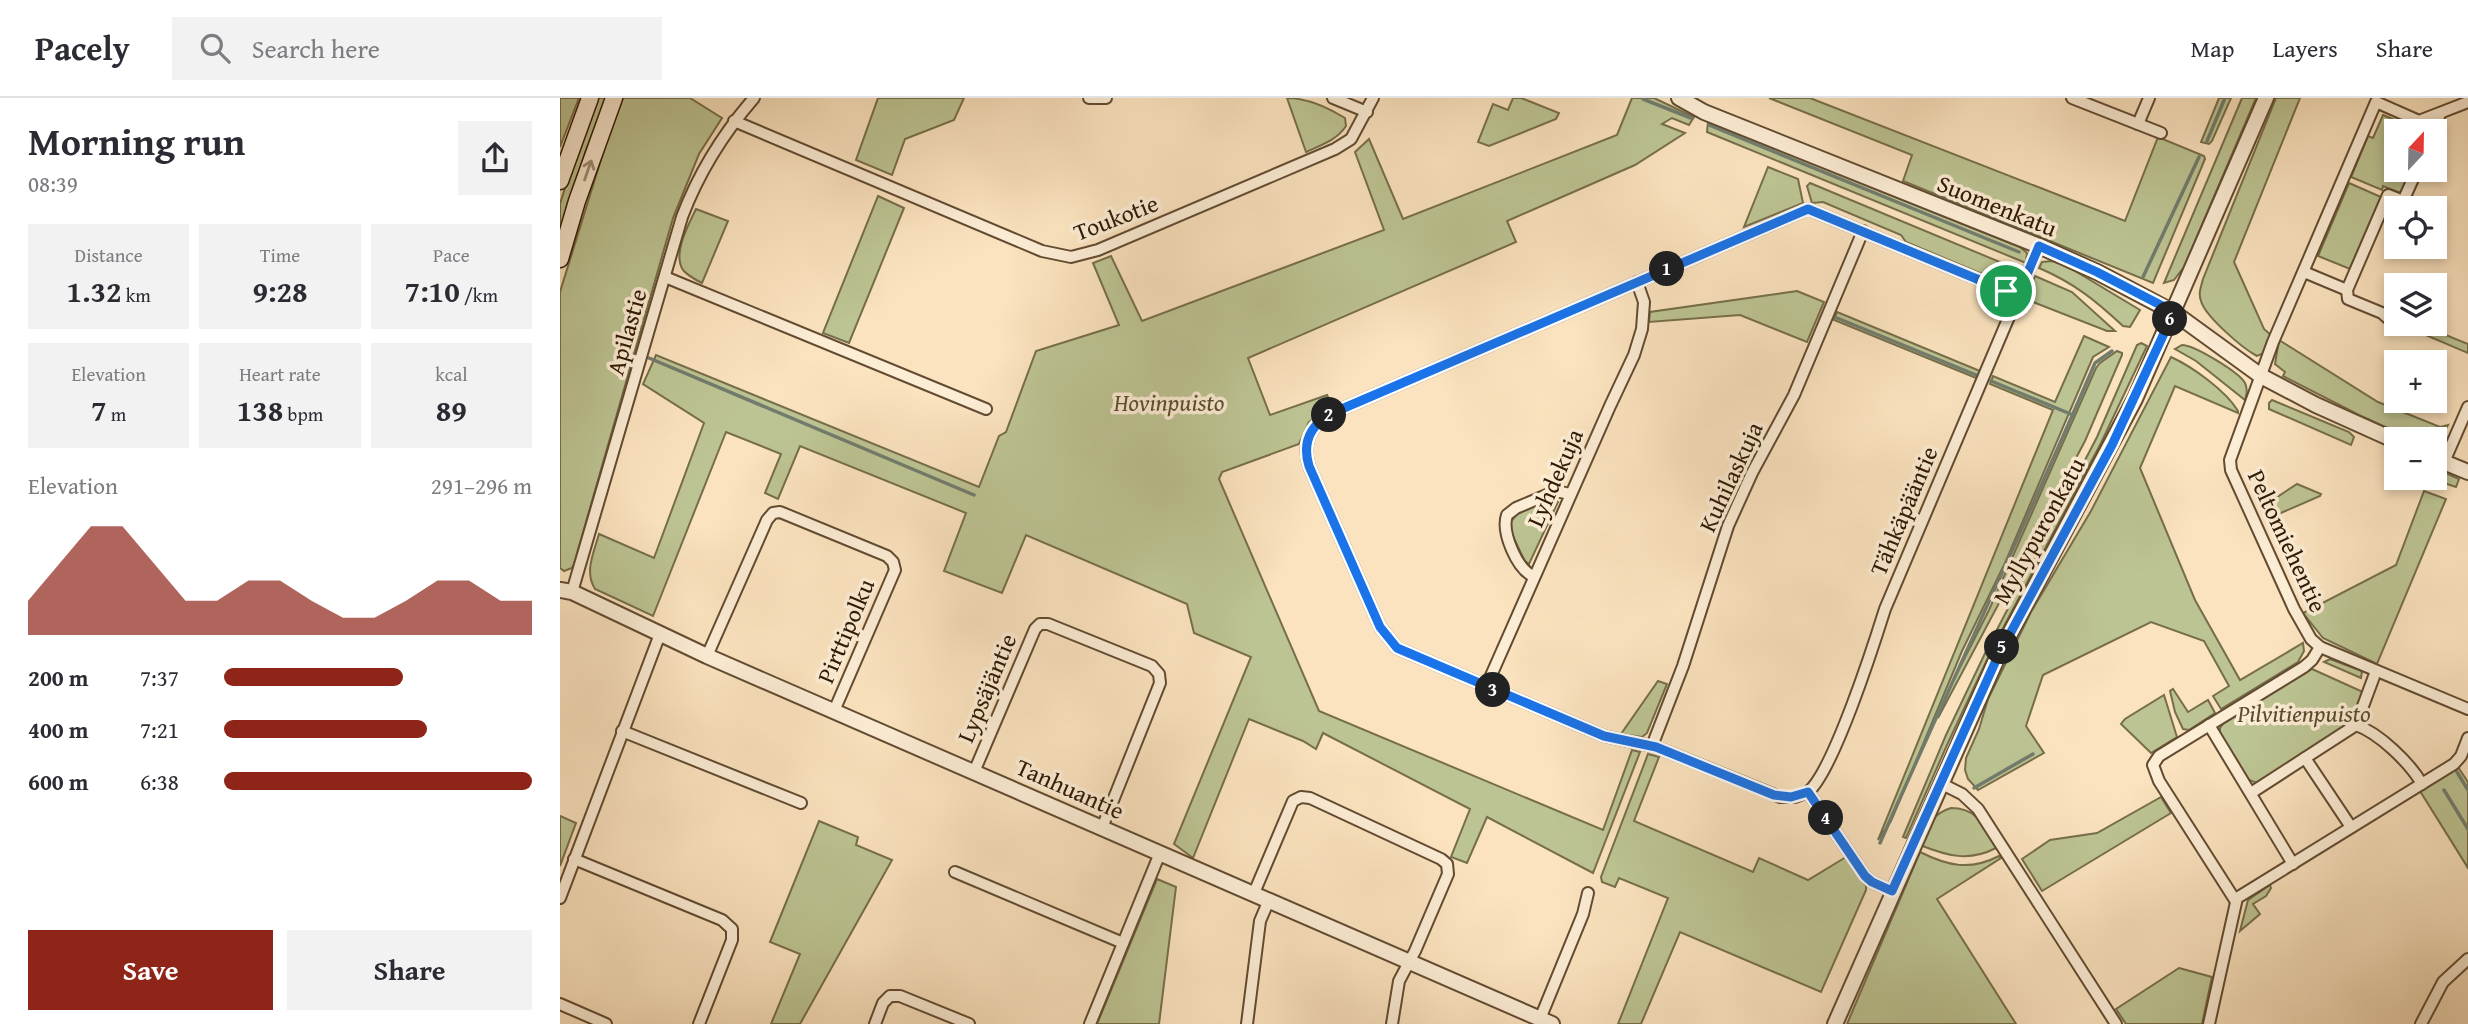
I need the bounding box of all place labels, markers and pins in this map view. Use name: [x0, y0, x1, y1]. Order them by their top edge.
pin: 1: [1650, 252, 1684, 286]
pin: [1976, 261, 2036, 321]
pin: 6: [2152, 302, 2188, 336]
pin: 2: [1312, 398, 1346, 432]
pin: 5: [1984, 630, 2020, 664]
pin: 3: [1476, 672, 1510, 708]
pin: 4: [1808, 800, 1844, 836]

